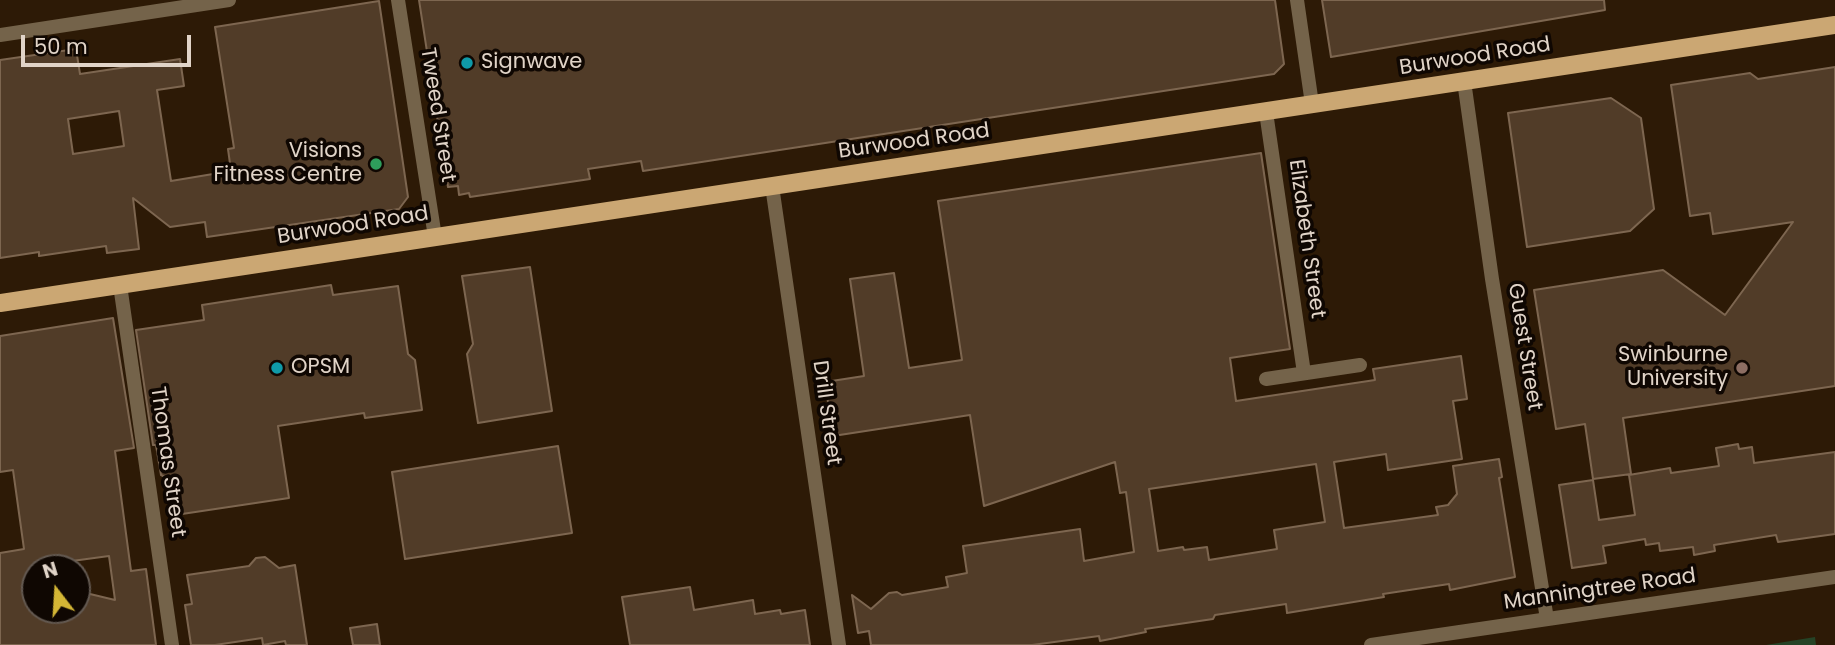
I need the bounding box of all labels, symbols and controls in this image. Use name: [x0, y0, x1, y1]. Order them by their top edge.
scale bar: [24, 21, 194, 65]
text: 50 m: [34, 32, 88, 61]
street label: Burwood Road: [1398, 33, 1552, 81]
street label: Tweed Street: [414, 46, 460, 184]
place label: Signwave: [481, 50, 582, 76]
marker: Signwave: [459, 55, 475, 71]
street label: Burwood Road: [837, 119, 991, 165]
place label: Visions Fitness Centre: [213, 139, 362, 189]
marker: Visions Fitness Centre: [368, 156, 384, 172]
street label: Elizabeth Street: [1282, 158, 1330, 320]
street label: Burwood Road: [276, 202, 430, 250]
street label: Guest Street: [1502, 282, 1546, 412]
place label: Swinburne University: [1618, 343, 1728, 393]
place label: OPSM: [291, 355, 350, 381]
street label: Drill Street: [806, 359, 846, 467]
marker: OPSM: [269, 360, 285, 376]
marker: Swinburne University: [1734, 360, 1750, 376]
street label: Thomas Street: [144, 385, 190, 539]
north arrow: [21, 554, 91, 624]
text: N: [40, 555, 61, 585]
street label: Manningtree Road: [1502, 564, 1698, 616]

